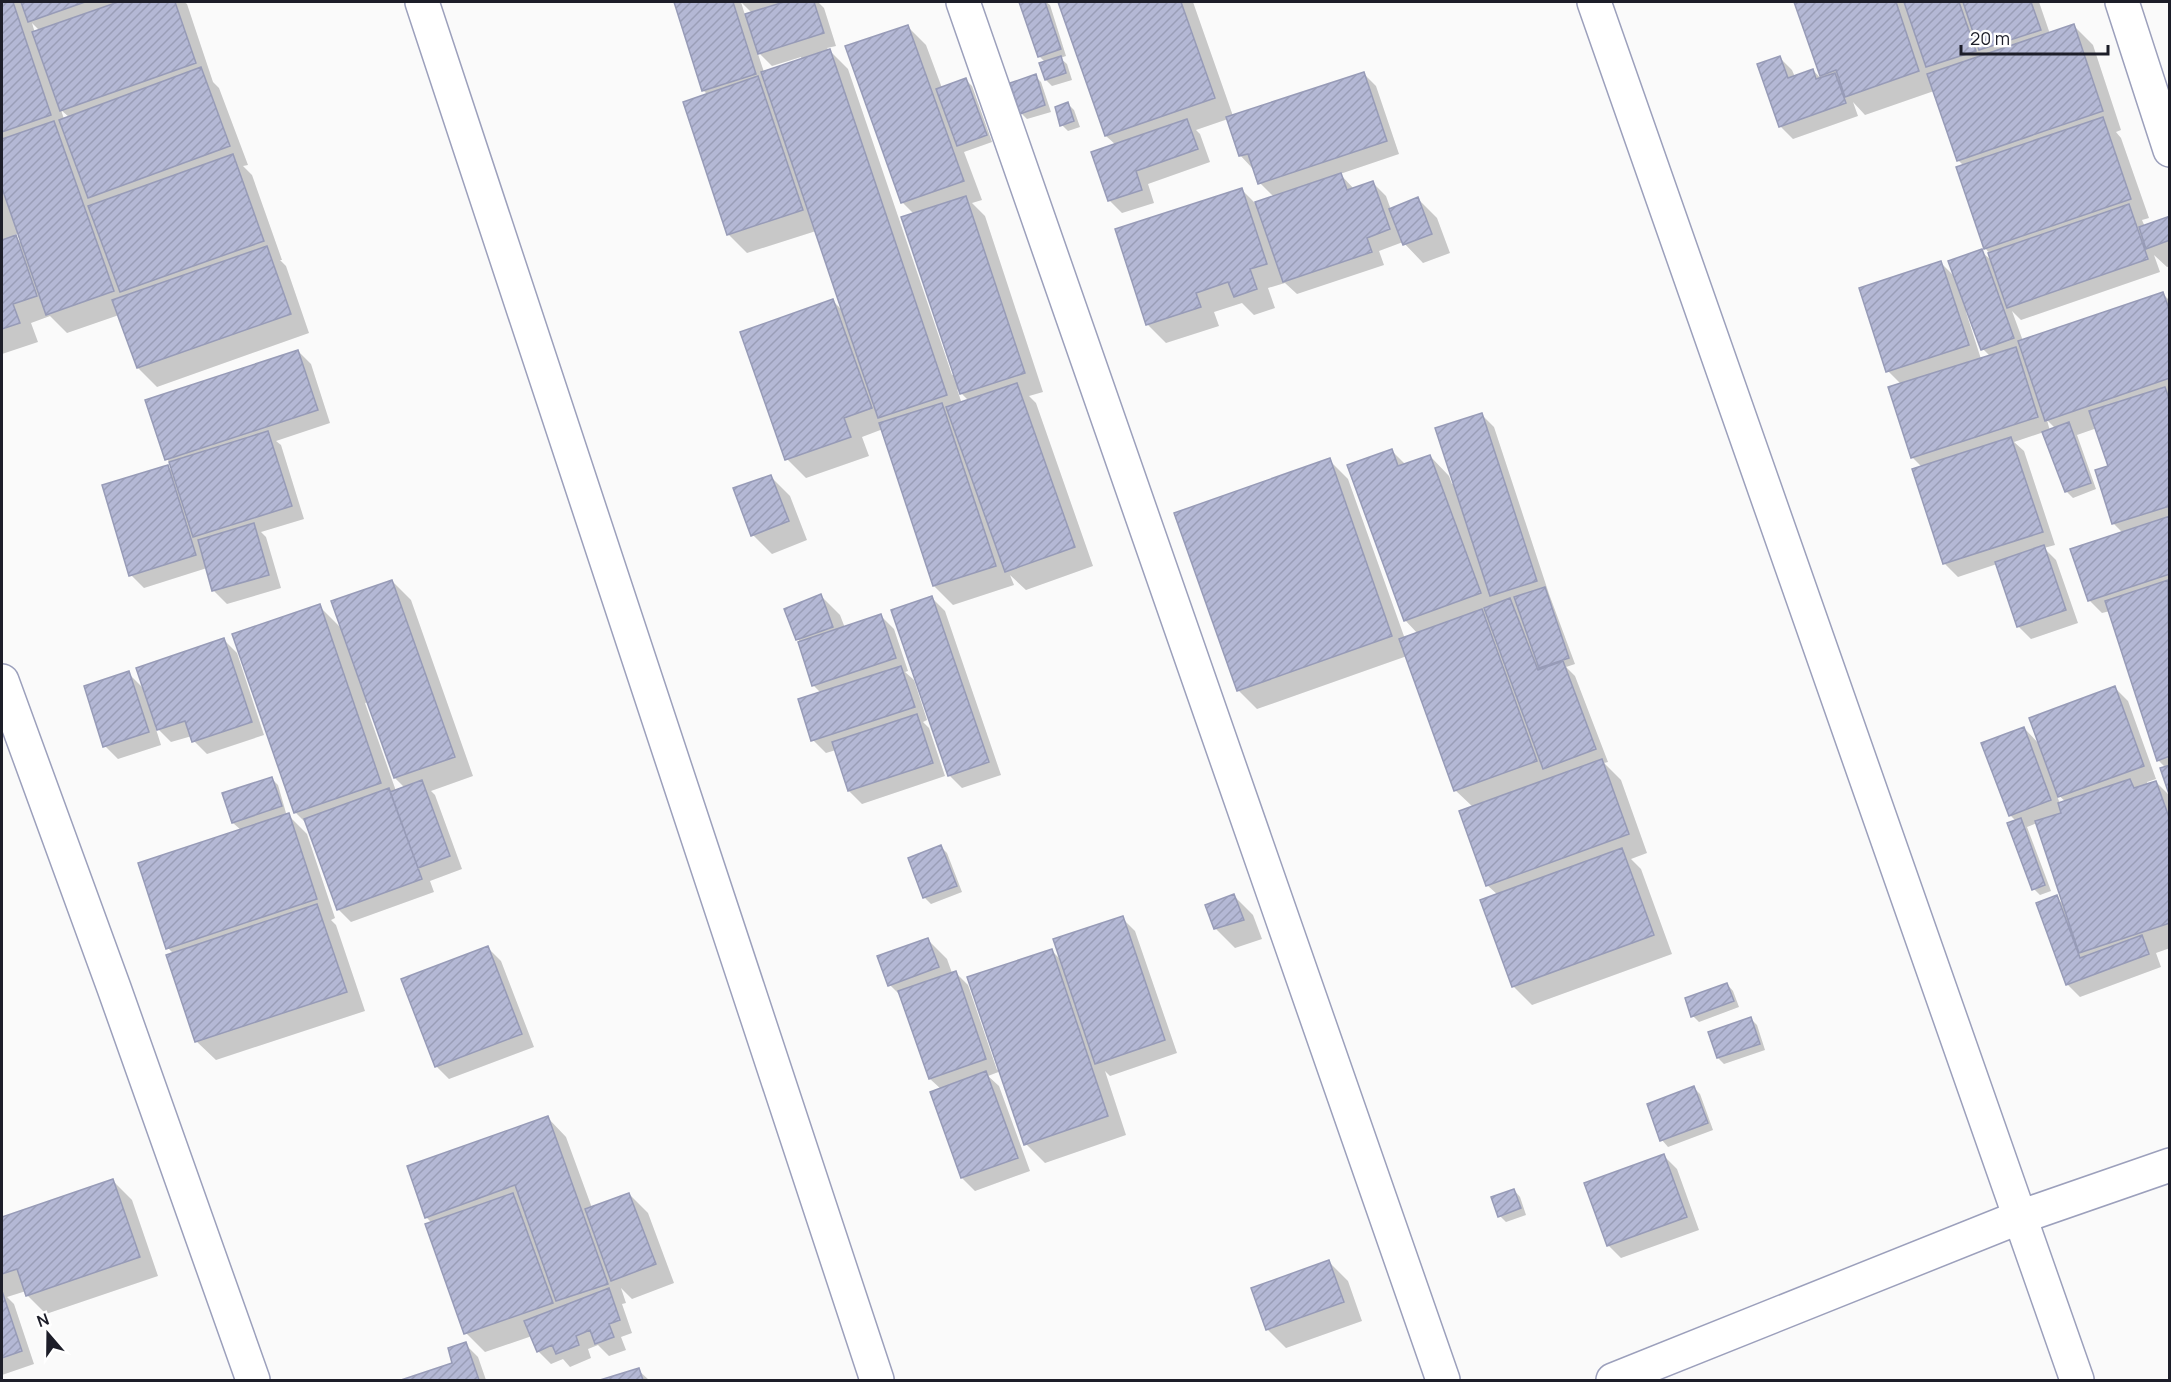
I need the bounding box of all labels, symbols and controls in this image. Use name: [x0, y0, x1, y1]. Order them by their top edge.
scale bar: [1961, 18, 2108, 56]
text: 20 m: [1970, 26, 2010, 50]
north arrow: [18, 1304, 78, 1364]
text: N: [34, 1308, 52, 1332]

